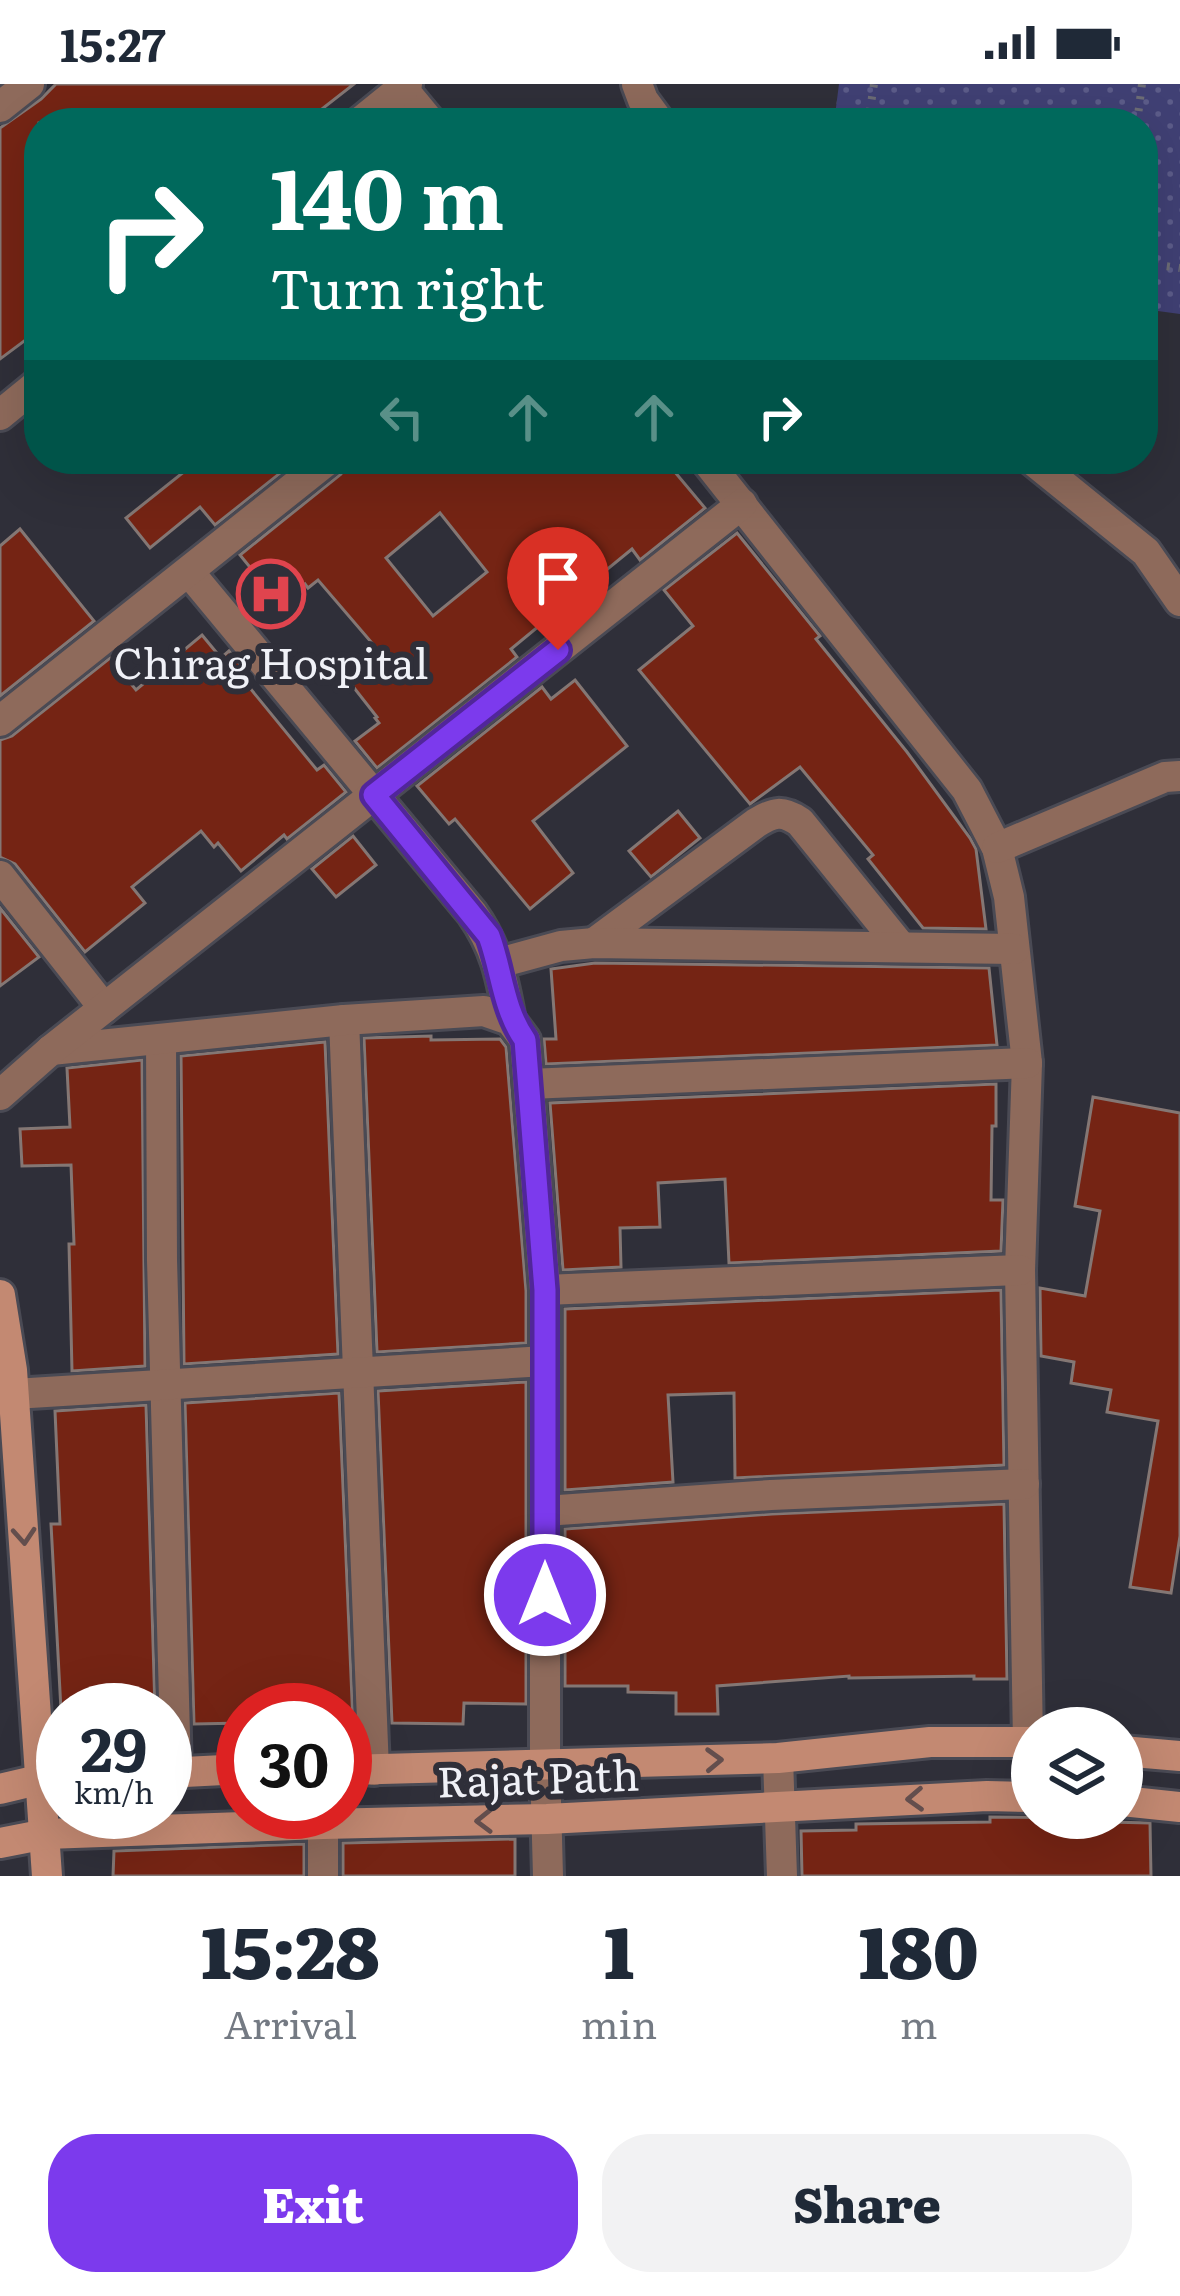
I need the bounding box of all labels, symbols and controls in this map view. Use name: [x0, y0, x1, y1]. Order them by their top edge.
text: 15:27: [60, 9, 166, 76]
text: 140 m: [270, 131, 505, 256]
icon: right: [72, 156, 228, 312]
text: Turn right: [270, 245, 544, 326]
icon: left: [369, 384, 435, 450]
icon: ahead: [495, 384, 561, 450]
icon: ahead: [621, 384, 687, 450]
icon: right: [747, 384, 813, 450]
pin: [507, 527, 609, 650]
icon: arrive: [525, 545, 591, 611]
hospital icon: Chirag Hospital: [236, 559, 306, 629]
place label: Chirag Hospital: [114, 630, 428, 692]
one-way arrow: [11, 1527, 37, 1546]
position arrow: [482, 1532, 608, 1658]
speed limit sign: 30: [216, 1683, 372, 1839]
text: 29: [81, 1701, 147, 1790]
map controls: [1011, 1707, 1143, 1839]
button: layers: [1011, 1707, 1143, 1839]
street label: Rajat Path: [436, 1741, 640, 1811]
one-way arrow: [705, 1747, 724, 1773]
text: km/h: [74, 1769, 154, 1813]
one-way arrow: [905, 1786, 924, 1812]
one-way arrow: [474, 1807, 493, 1833]
text: 15:28: [201, 1894, 379, 2001]
text: 1: [604, 1894, 634, 2001]
text: 180: [859, 1894, 979, 2001]
text: Arrival: [224, 1993, 357, 2051]
text: min: [581, 1993, 657, 2051]
text: m: [900, 1993, 938, 2051]
button: Exit: [48, 2134, 578, 2272]
button: Share: [602, 2134, 1132, 2272]

